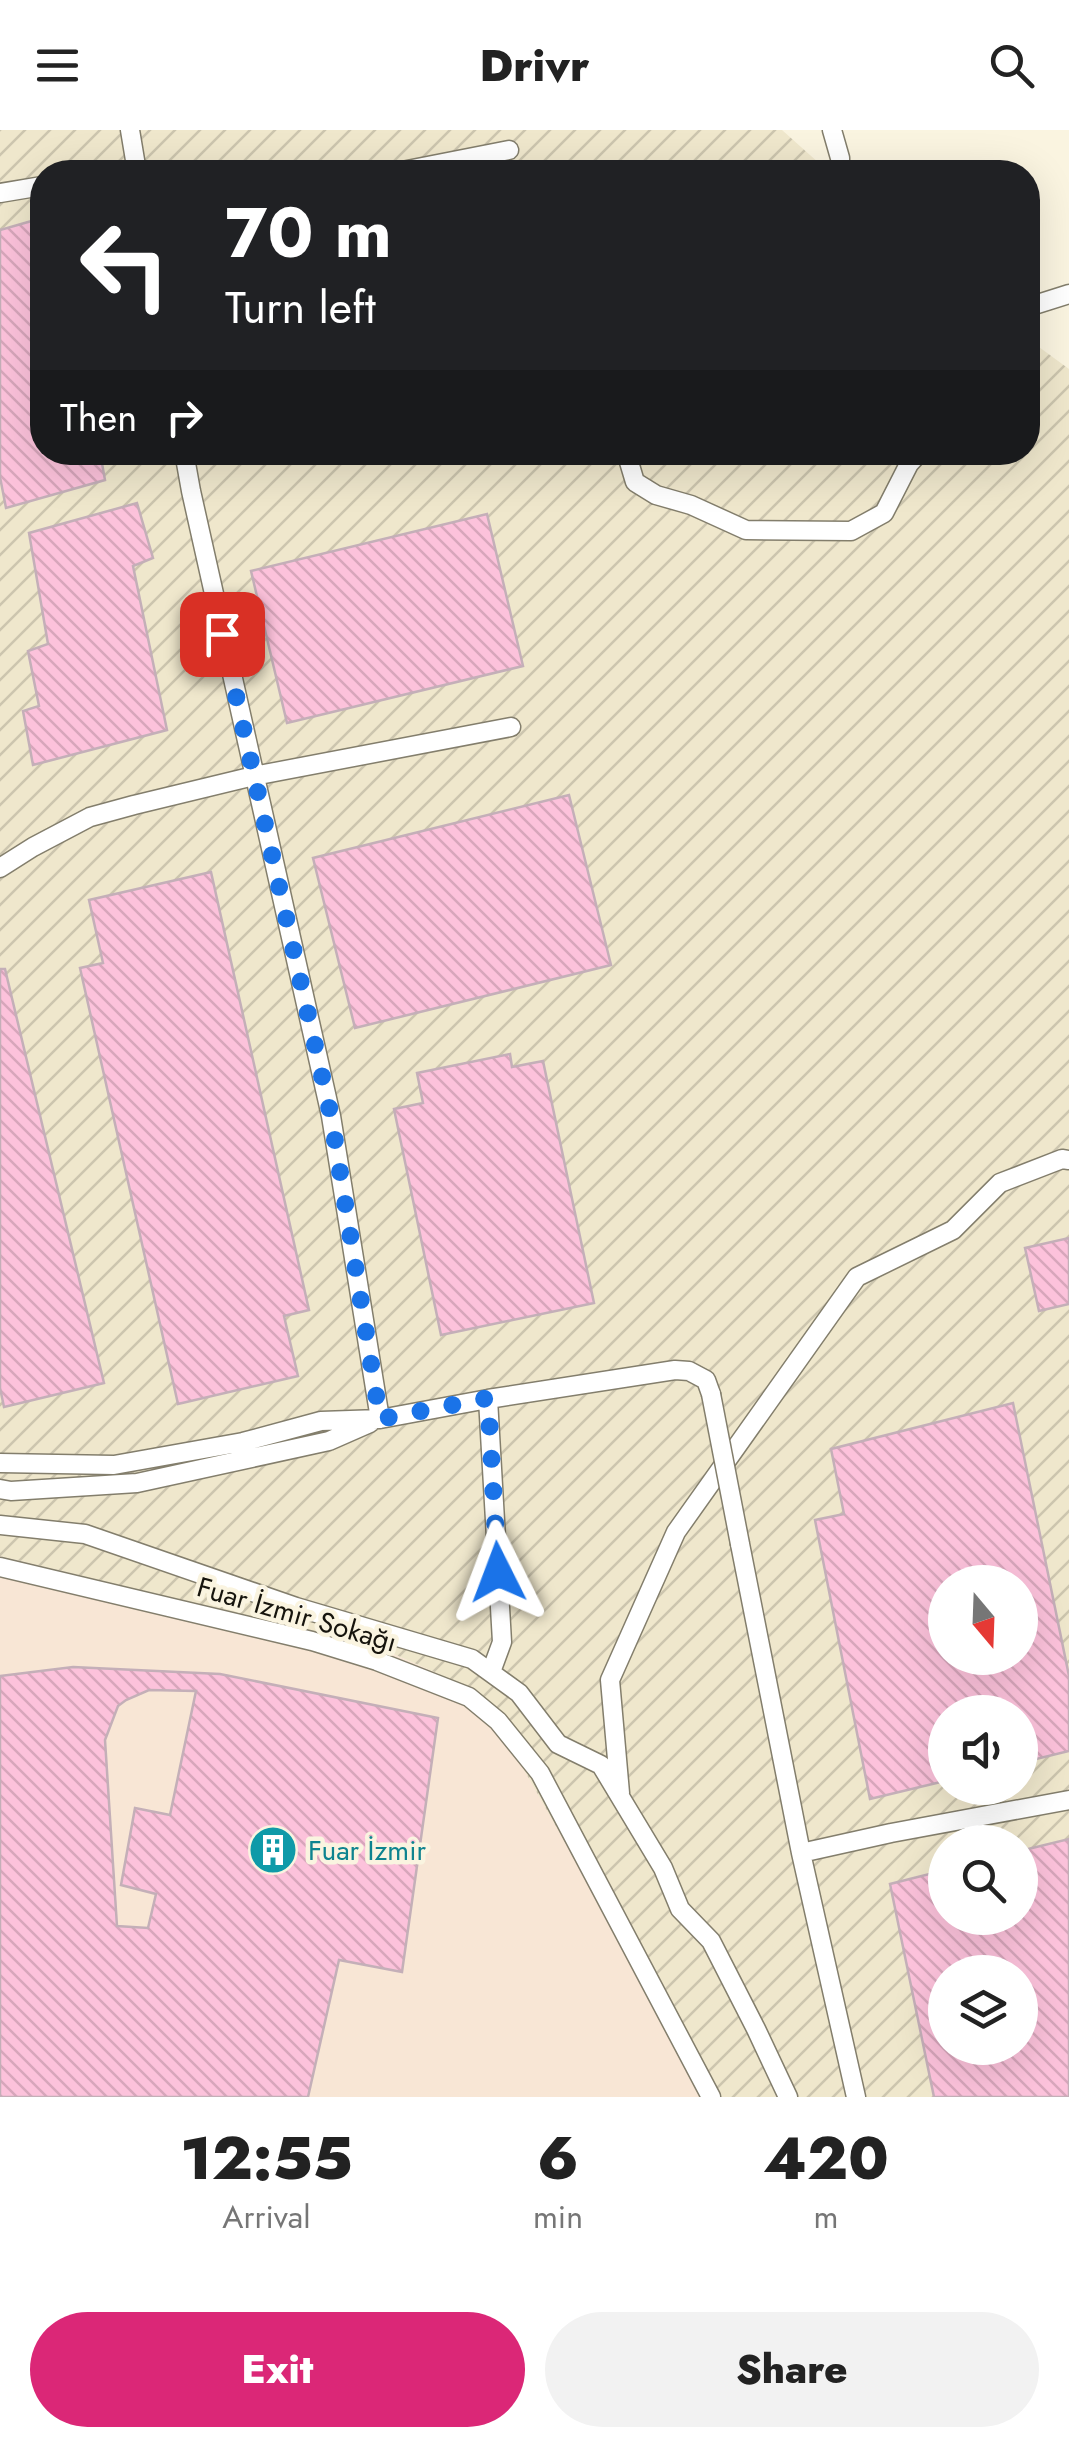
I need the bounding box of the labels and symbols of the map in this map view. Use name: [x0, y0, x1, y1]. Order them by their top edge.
pin: [180, 592, 265, 677]
position arrow: [446, 1520, 550, 1624]
north arrow: [928, 1565, 1038, 1675]
street label: Fuar İzmir Sokağı: [192, 1566, 402, 1663]
building icon: Fuar İzmir: [247, 1824, 299, 1876]
place label: Fuar İzmir: [308, 1830, 426, 1871]

